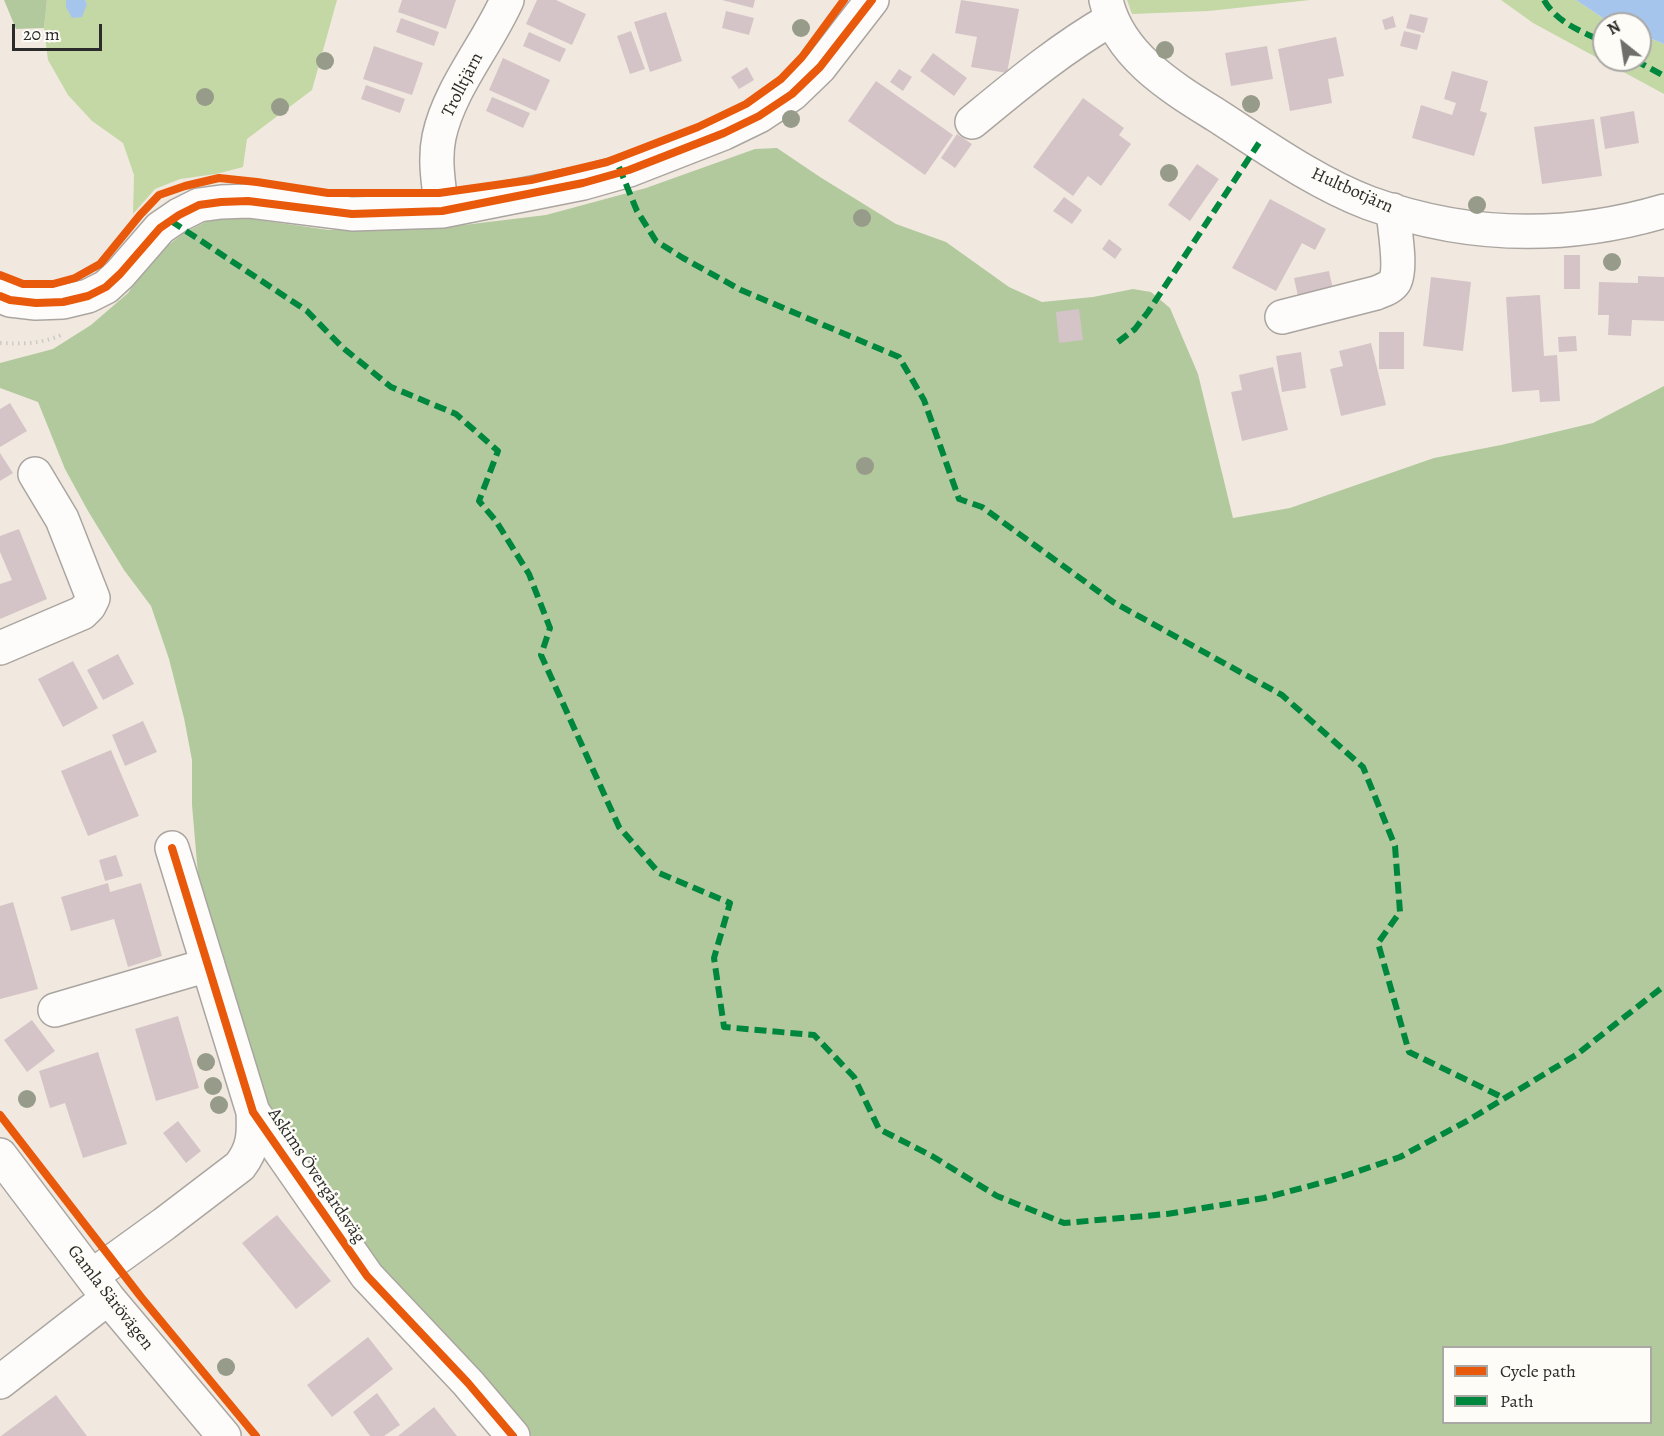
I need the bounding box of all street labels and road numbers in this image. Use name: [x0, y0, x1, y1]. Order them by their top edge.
street label: Trolltjärn: [438, 49, 488, 121]
street label: Hultbotjärn: [1308, 163, 1396, 219]
street label: Askims Övergårdsväg: [263, 1104, 369, 1248]
street label: Gamla Särövägen: [62, 1241, 158, 1355]

